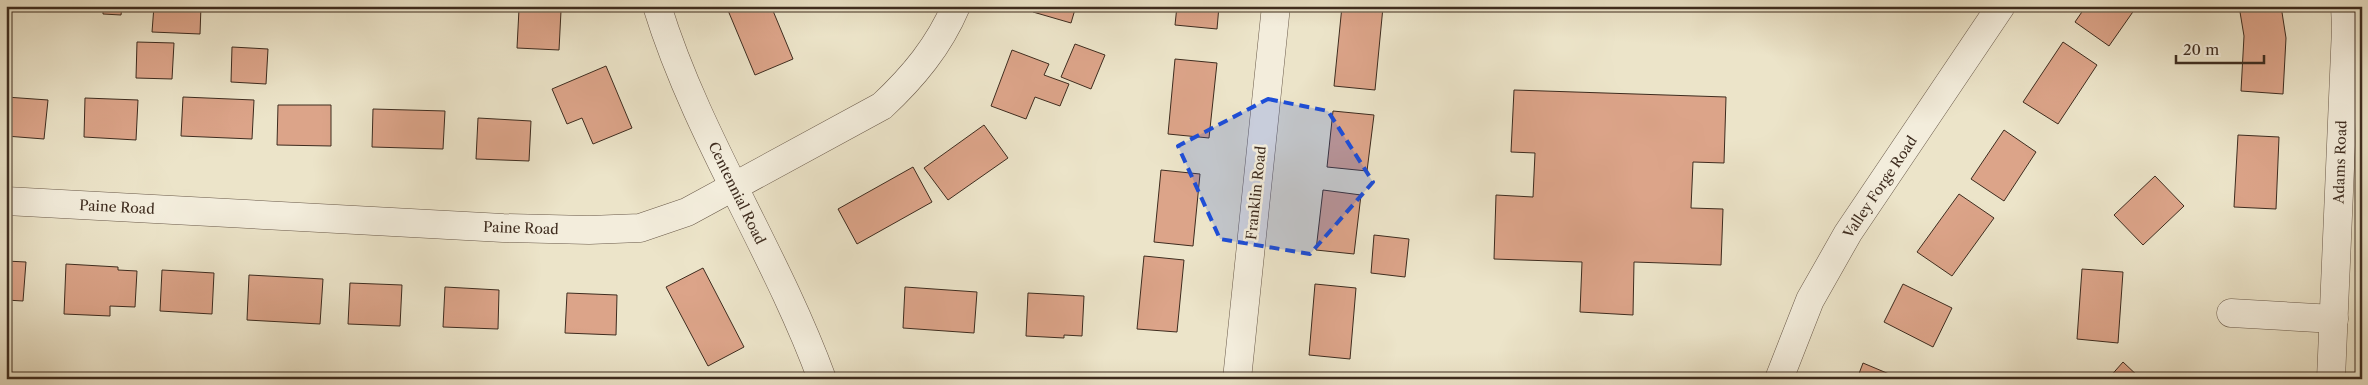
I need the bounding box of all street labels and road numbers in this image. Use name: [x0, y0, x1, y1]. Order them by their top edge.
street label: Adams Road: [2330, 119, 2350, 205]
street label: Valley Forge Road: [1839, 132, 1921, 242]
street label: Centennial Road: [704, 139, 770, 248]
street label: Franklin Road: [1242, 145, 1270, 241]
street label: Paine Road: [79, 196, 156, 218]
street label: Paine Road: [483, 218, 560, 238]

